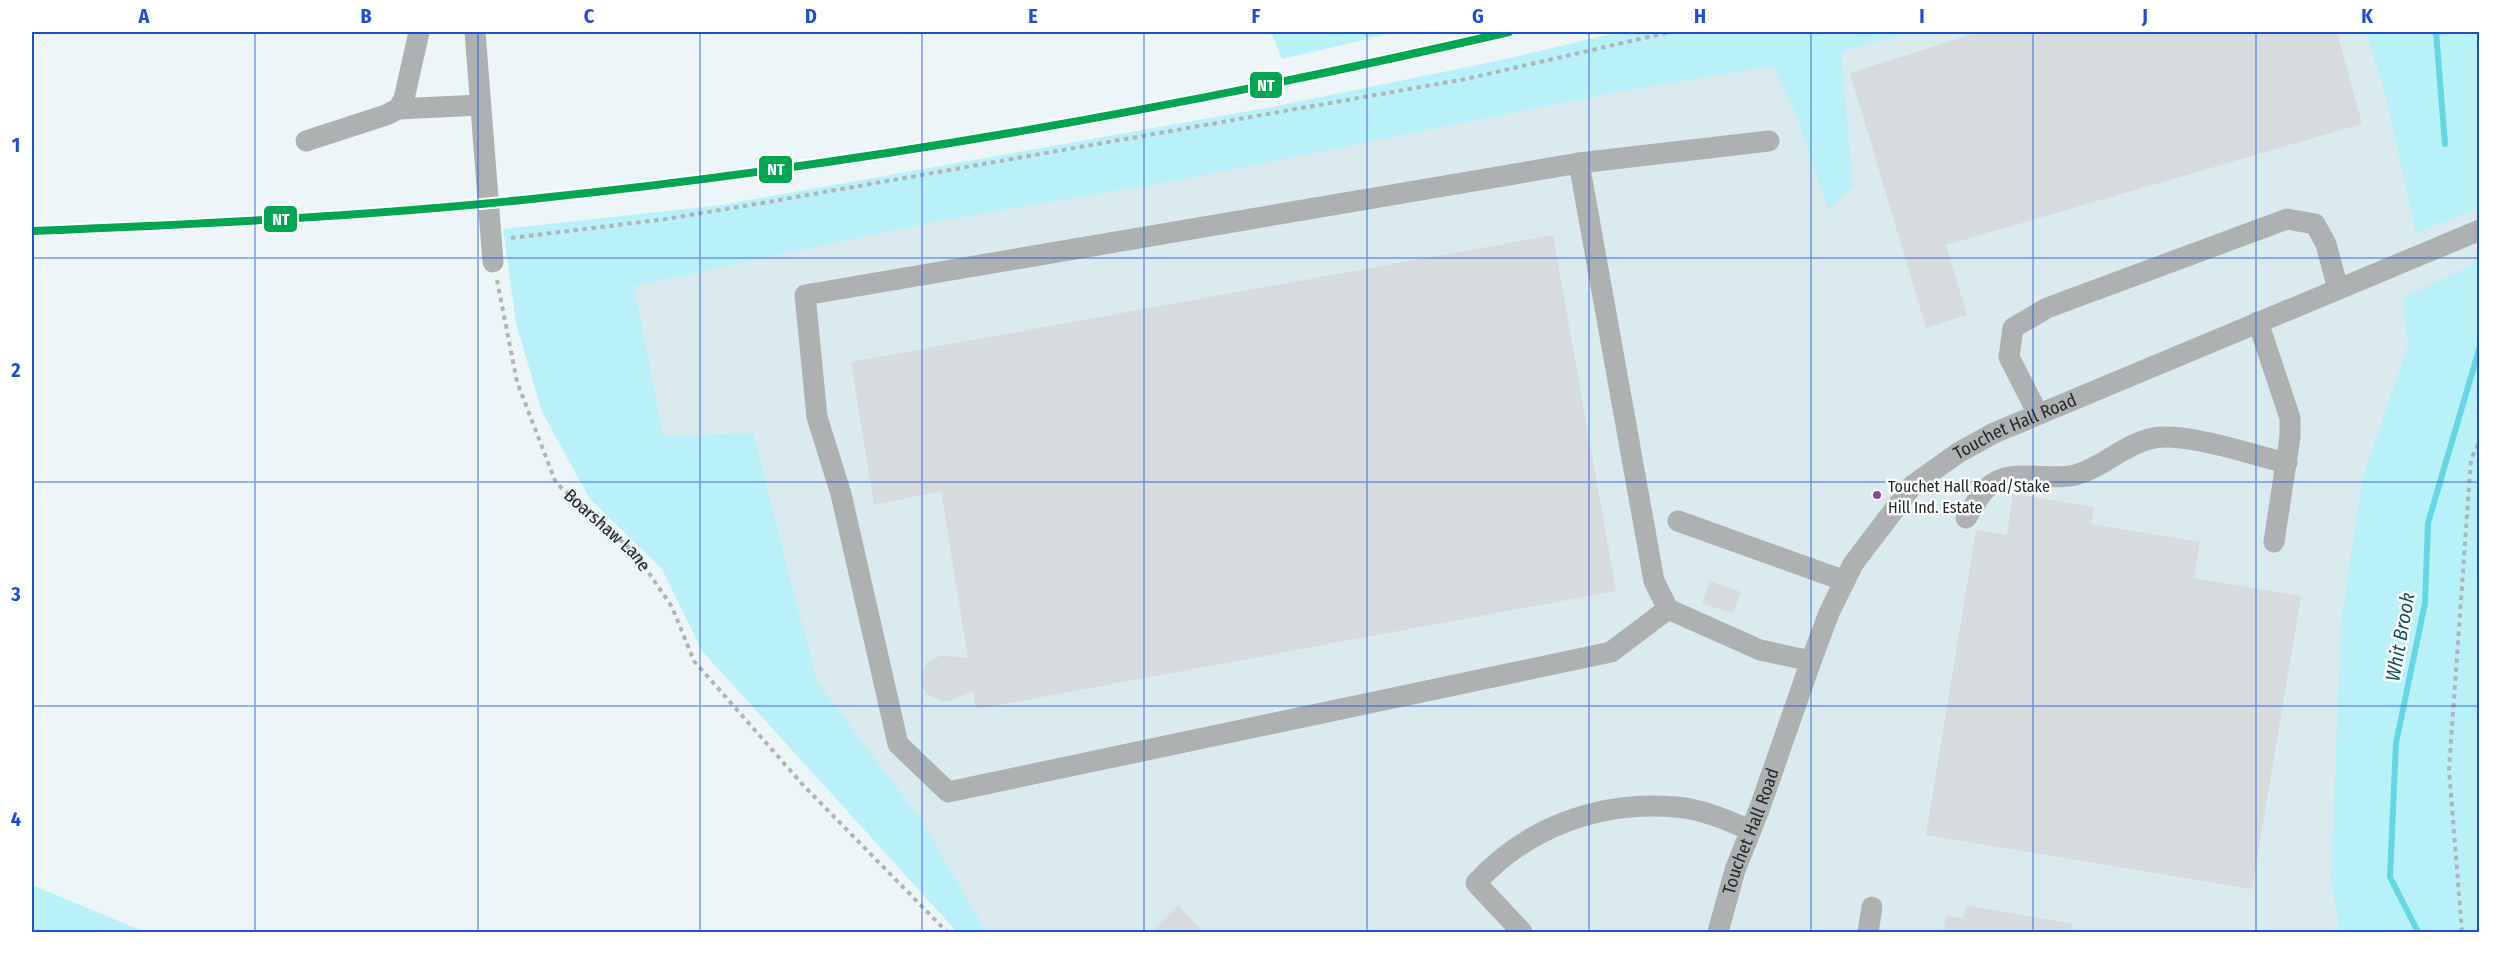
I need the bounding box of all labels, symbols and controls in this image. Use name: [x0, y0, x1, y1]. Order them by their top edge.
text: A: [138, 4, 151, 28]
text: B: [360, 4, 372, 28]
text: C: [584, 4, 595, 28]
text: D: [805, 4, 817, 28]
text: E: [1028, 4, 1038, 28]
text: F: [1252, 4, 1261, 28]
text: G: [1472, 4, 1484, 28]
text: H: [1694, 4, 1706, 28]
text: I: [1919, 4, 1925, 28]
text: J: [2141, 4, 2148, 28]
text: K: [2361, 4, 2373, 28]
line badge: NT: [1249, 71, 1283, 99]
text: NT: [1257, 76, 1275, 95]
text: 1: [12, 133, 20, 157]
line badge: NT: [758, 155, 793, 184]
text: NT: [767, 160, 785, 179]
line badge: NT: [263, 205, 298, 233]
text: NT: [272, 210, 290, 229]
text: 2: [10, 358, 21, 382]
street label: Touchet Hall Road: [1950, 389, 2080, 464]
place label: Touchet Hall Road/Stake Hill Ind. Estate: [1888, 477, 2050, 517]
street label: Boarshaw Lane: [559, 484, 655, 575]
marker: Touchet Hall Road/Stake Hill Ind. Estate: [1871, 489, 1883, 501]
text: 3: [10, 582, 21, 606]
water label: Whit Brook: [2380, 591, 2420, 683]
street label: Touchet Hall Road: [1718, 765, 1784, 897]
text: 4: [11, 807, 21, 831]

